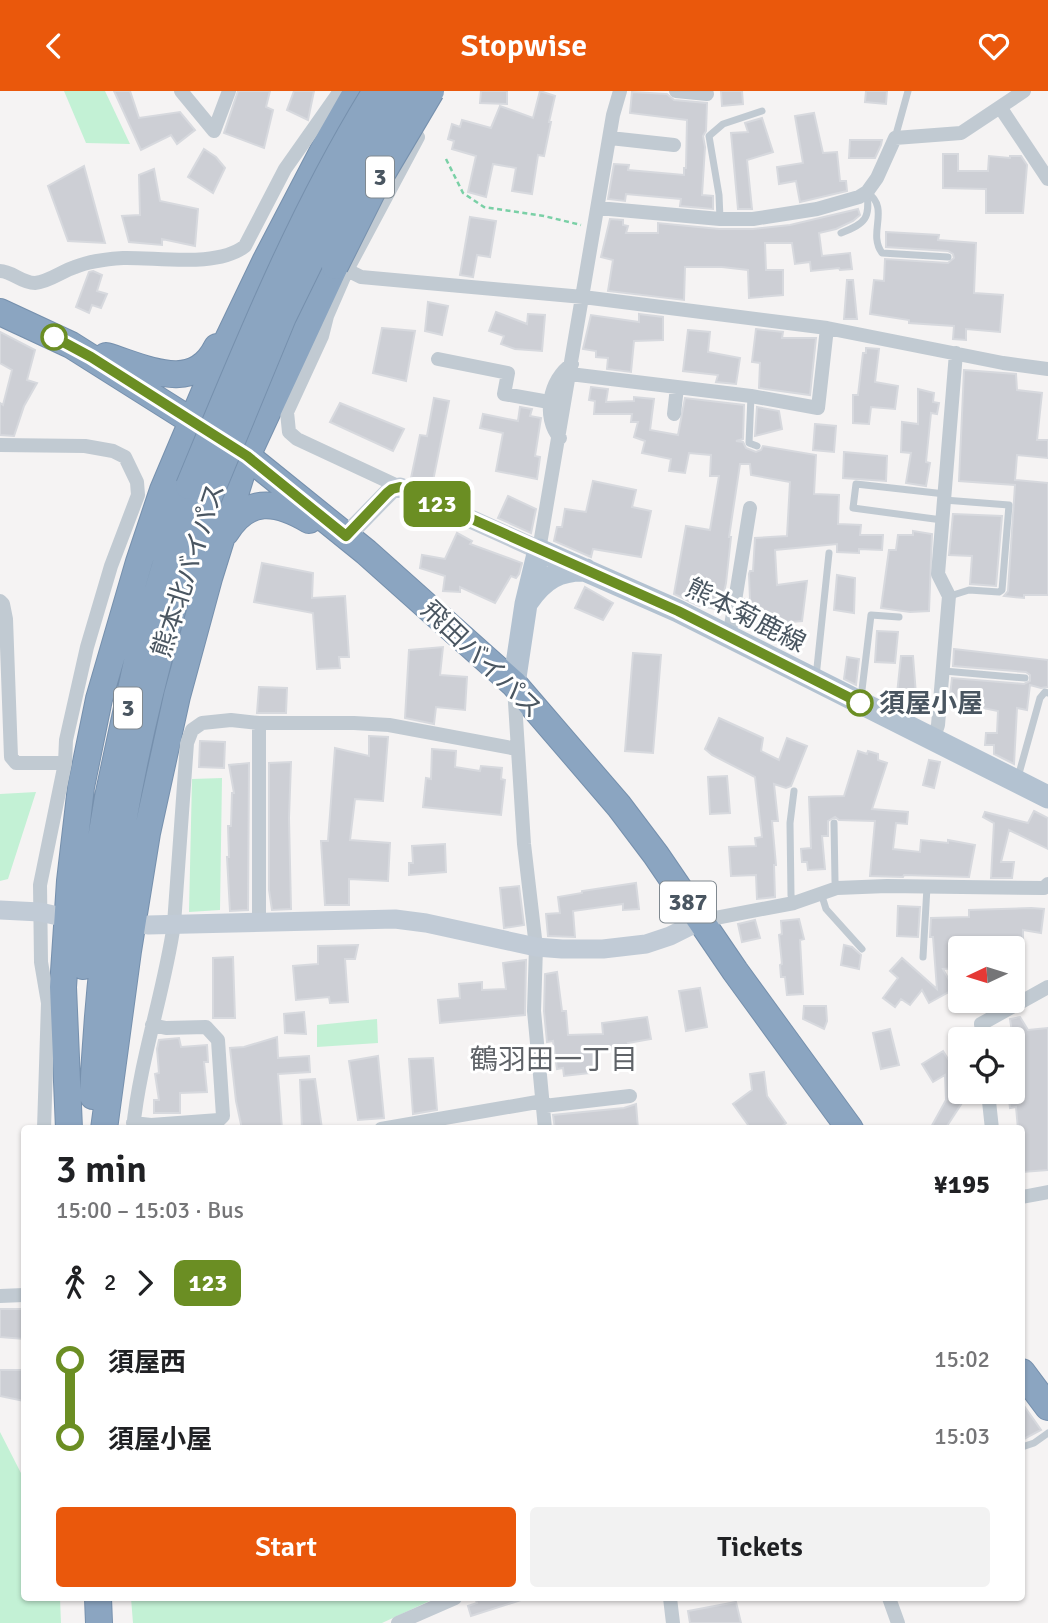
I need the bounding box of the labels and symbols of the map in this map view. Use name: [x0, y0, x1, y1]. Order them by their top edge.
road number: 3: [366, 157, 394, 197]
unlabelled marker: [41, 324, 67, 350]
street label: 熊本北バイパス: [146, 479, 232, 662]
line badge: 123: [397, 481, 477, 527]
street label: 熊本菊鹿線: [680, 572, 811, 660]
street label: 飛田バイパス: [414, 594, 548, 725]
road number: 3: [114, 687, 142, 729]
place label: 須屋小屋: [879, 688, 983, 720]
marker: 須屋小屋: [847, 690, 873, 716]
road number: 387: [660, 881, 716, 923]
north arrow: [948, 936, 1026, 1013]
district label: 鶴羽田一丁目: [470, 1043, 638, 1077]

